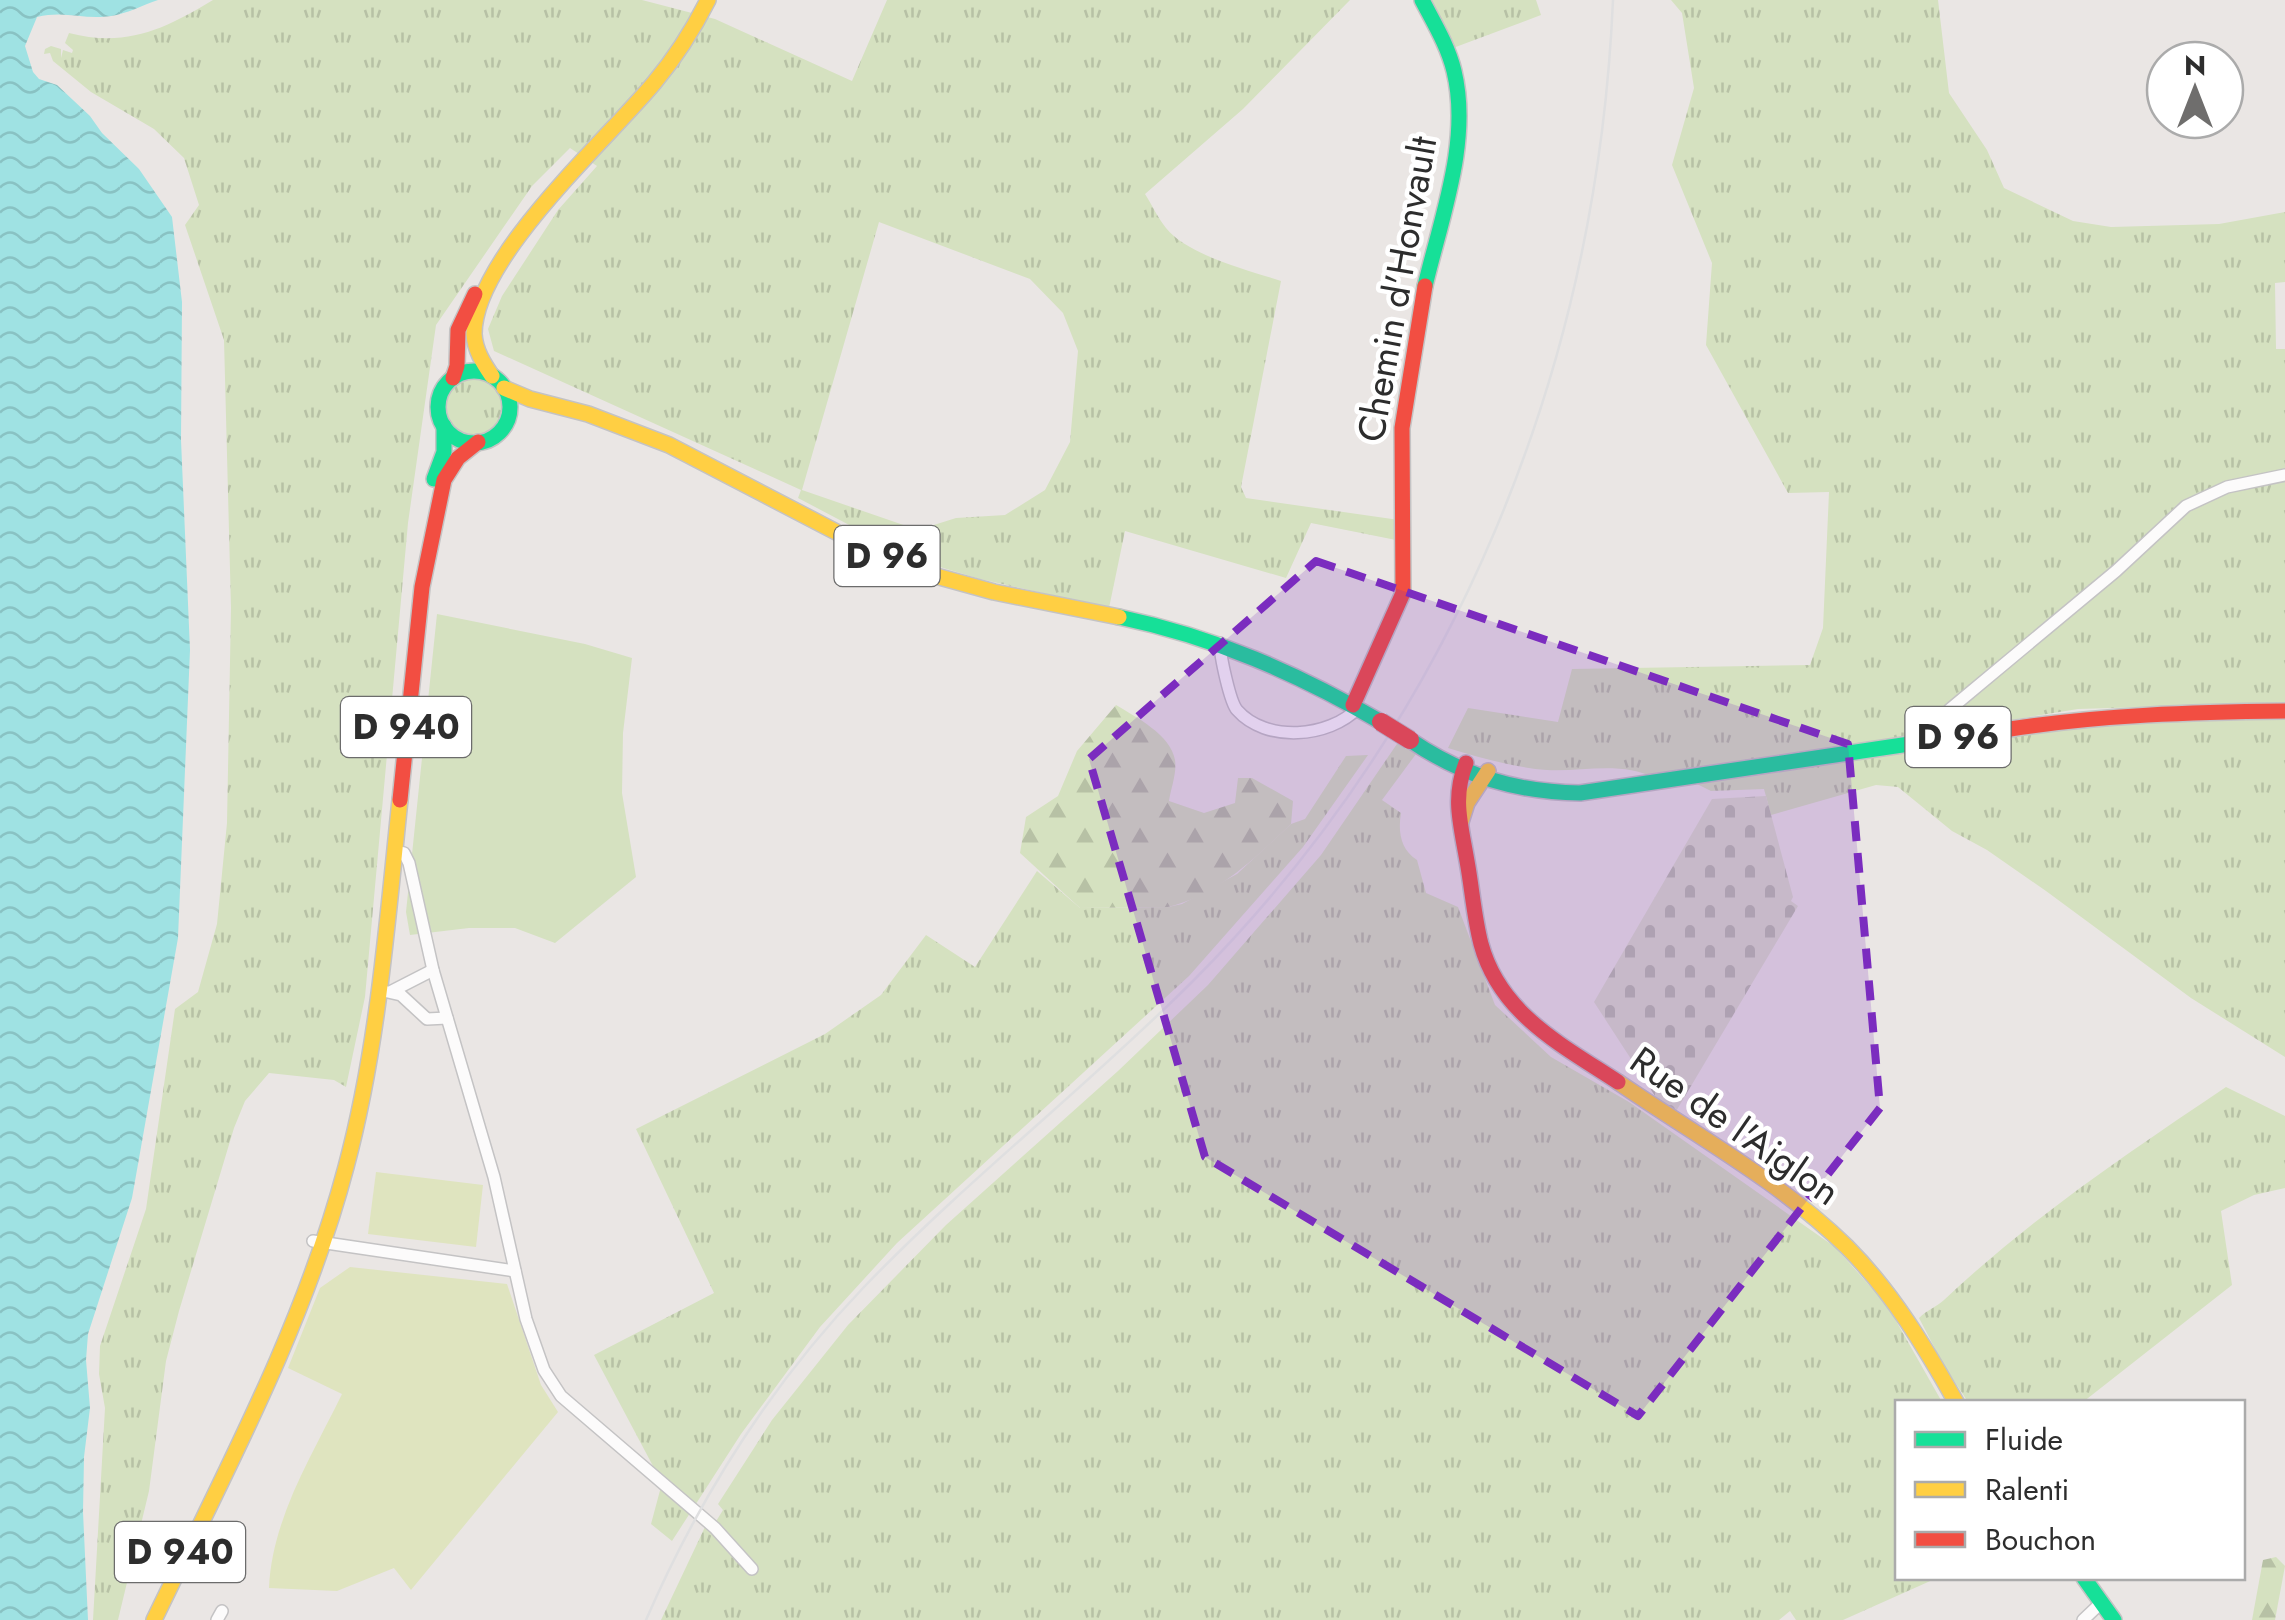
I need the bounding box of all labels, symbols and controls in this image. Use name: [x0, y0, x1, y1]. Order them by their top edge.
north arrow: [2145, 40, 2245, 140]
text: N: [2184, 45, 2206, 86]
street label: Chemin d'Honvault: [1343, 132, 1450, 446]
road number: D 96: [834, 526, 940, 586]
road number: D 940: [341, 697, 471, 757]
road number: D 96: [1906, 707, 2010, 767]
street label: Rue de l'Aiglon: [1619, 1033, 1851, 1218]
legend: [1895, 1400, 2245, 1580]
text: Fluide: [1985, 1418, 2063, 1461]
text: Ralenti: [1985, 1468, 2069, 1511]
text: Bouchon: [1985, 1518, 2096, 1561]
road number: D 940: [115, 1522, 245, 1582]

